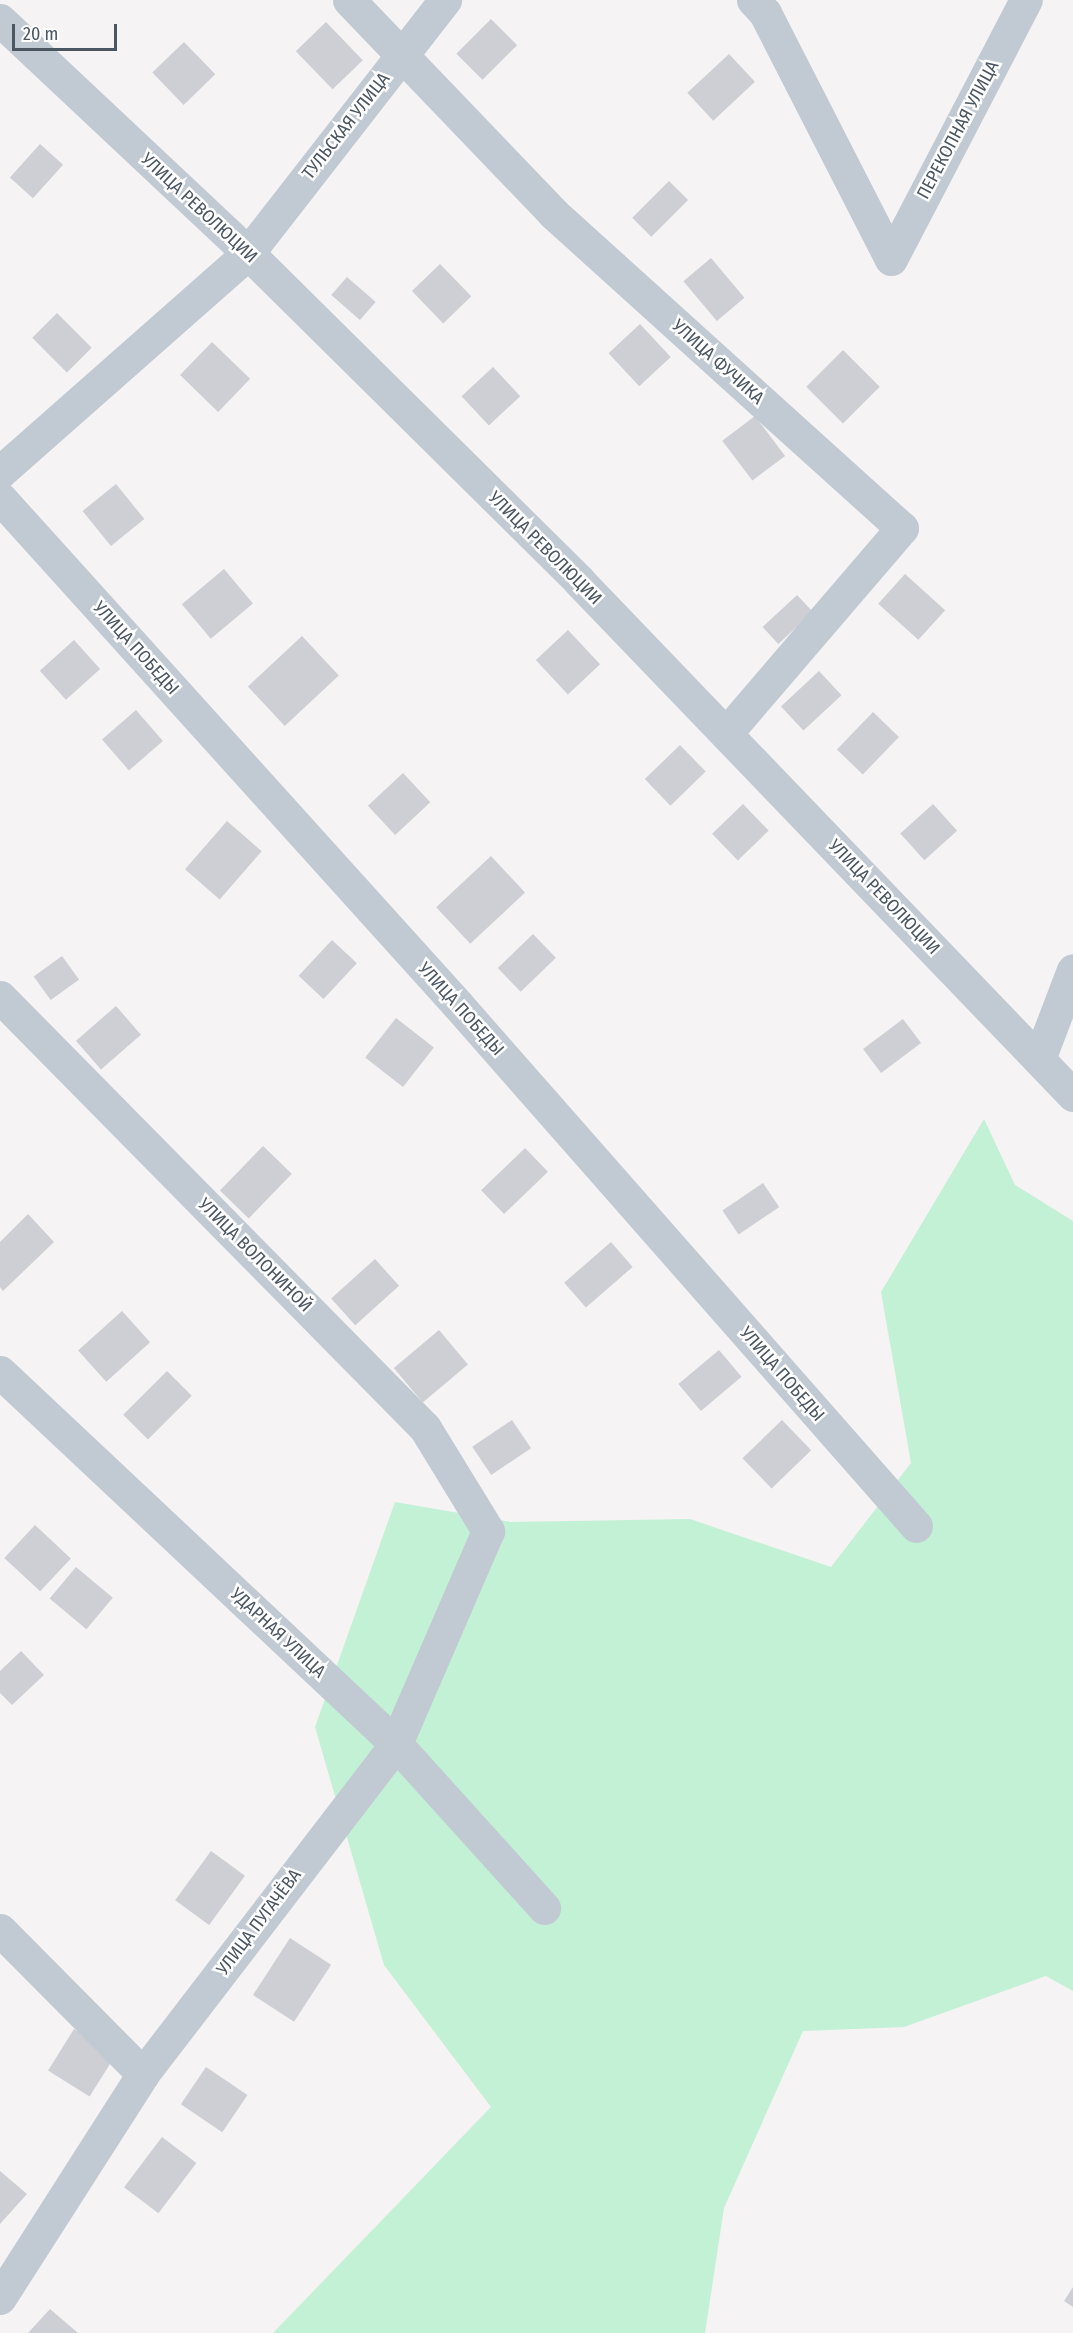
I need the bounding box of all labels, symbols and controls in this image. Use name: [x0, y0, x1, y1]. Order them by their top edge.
scale bar: [15, 12, 120, 50]
text: 20 m: [23, 23, 58, 45]
street label: ПЕРЕКОПНАЯ УЛИЦА: [912, 57, 1004, 203]
street label: ТУЛЬСКАЯ УЛИЦА: [298, 68, 394, 184]
street label: УЛИЦА РЕВОЛЮЦИИ: [136, 149, 262, 267]
street label: УЛИЦА ФУЧИКА: [668, 315, 768, 409]
street label: УЛИЦА РЕВОЛЮЦИИ: [484, 487, 606, 609]
street label: УЛИЦА ПОБЕДЫ: [89, 597, 183, 699]
street label: УЛИЦА РЕВОЛЮЦИИ: [824, 835, 944, 959]
street label: УЛИЦА ПОБЕДЫ: [414, 958, 508, 1060]
street label: УЛИЦА ВОЛОНИНОЙ: [194, 1194, 316, 1316]
street label: УЛИЦА ПОБЕДЫ: [735, 1322, 829, 1426]
street label: УДАРНАЯ УЛИЦА: [226, 1584, 330, 1682]
street label: УЛИЦА ПУГАЧЁВА: [212, 1865, 306, 1979]

